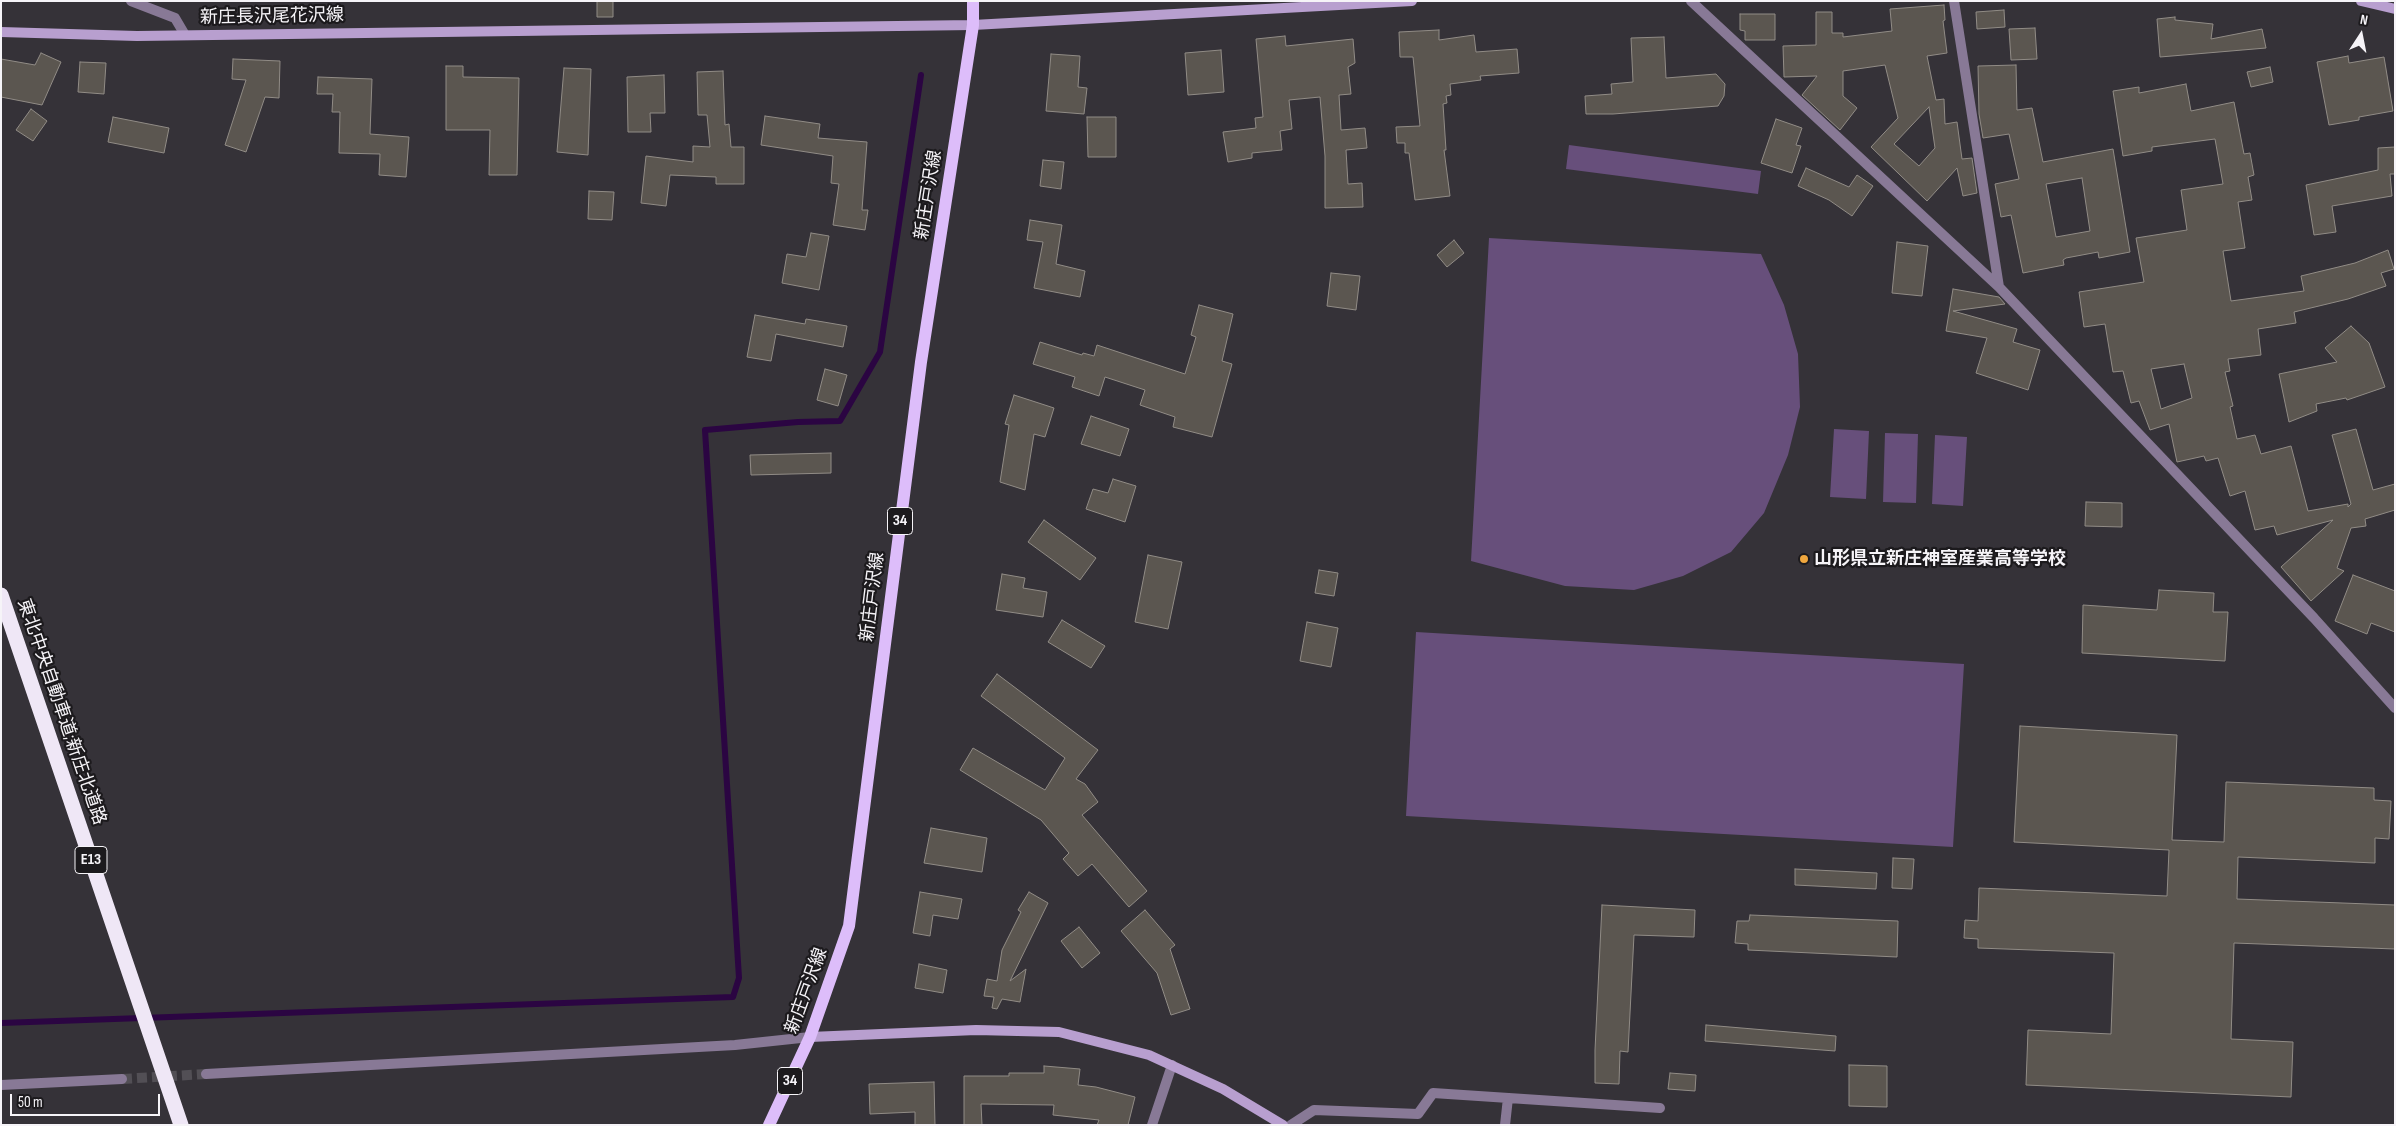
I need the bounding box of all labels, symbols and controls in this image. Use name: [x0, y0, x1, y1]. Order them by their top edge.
street label: 新庄長沢尾花沢線: [200, 5, 344, 29]
north arrow: [2336, 10, 2386, 60]
text: N: [2359, 11, 2369, 29]
street label: 新庄戸沢線: [911, 149, 947, 241]
road number: 34: [888, 508, 912, 534]
place label: 山形県立新庄神室産業高等学校: [1814, 548, 2066, 570]
street label: 新庄戸沢線: [857, 551, 889, 643]
marker: 山形県立新庄神室産業高等学校: [1798, 553, 1810, 565]
street label: 東北中央自動車道;新庄北道路: [12, 596, 110, 828]
road number: E13: [75, 846, 107, 874]
street label: 新庄戸沢線: [781, 945, 833, 1037]
road number: 34: [778, 1068, 802, 1094]
scale bar: [12, 1084, 162, 1116]
text: 50 m: [18, 1093, 43, 1112]

